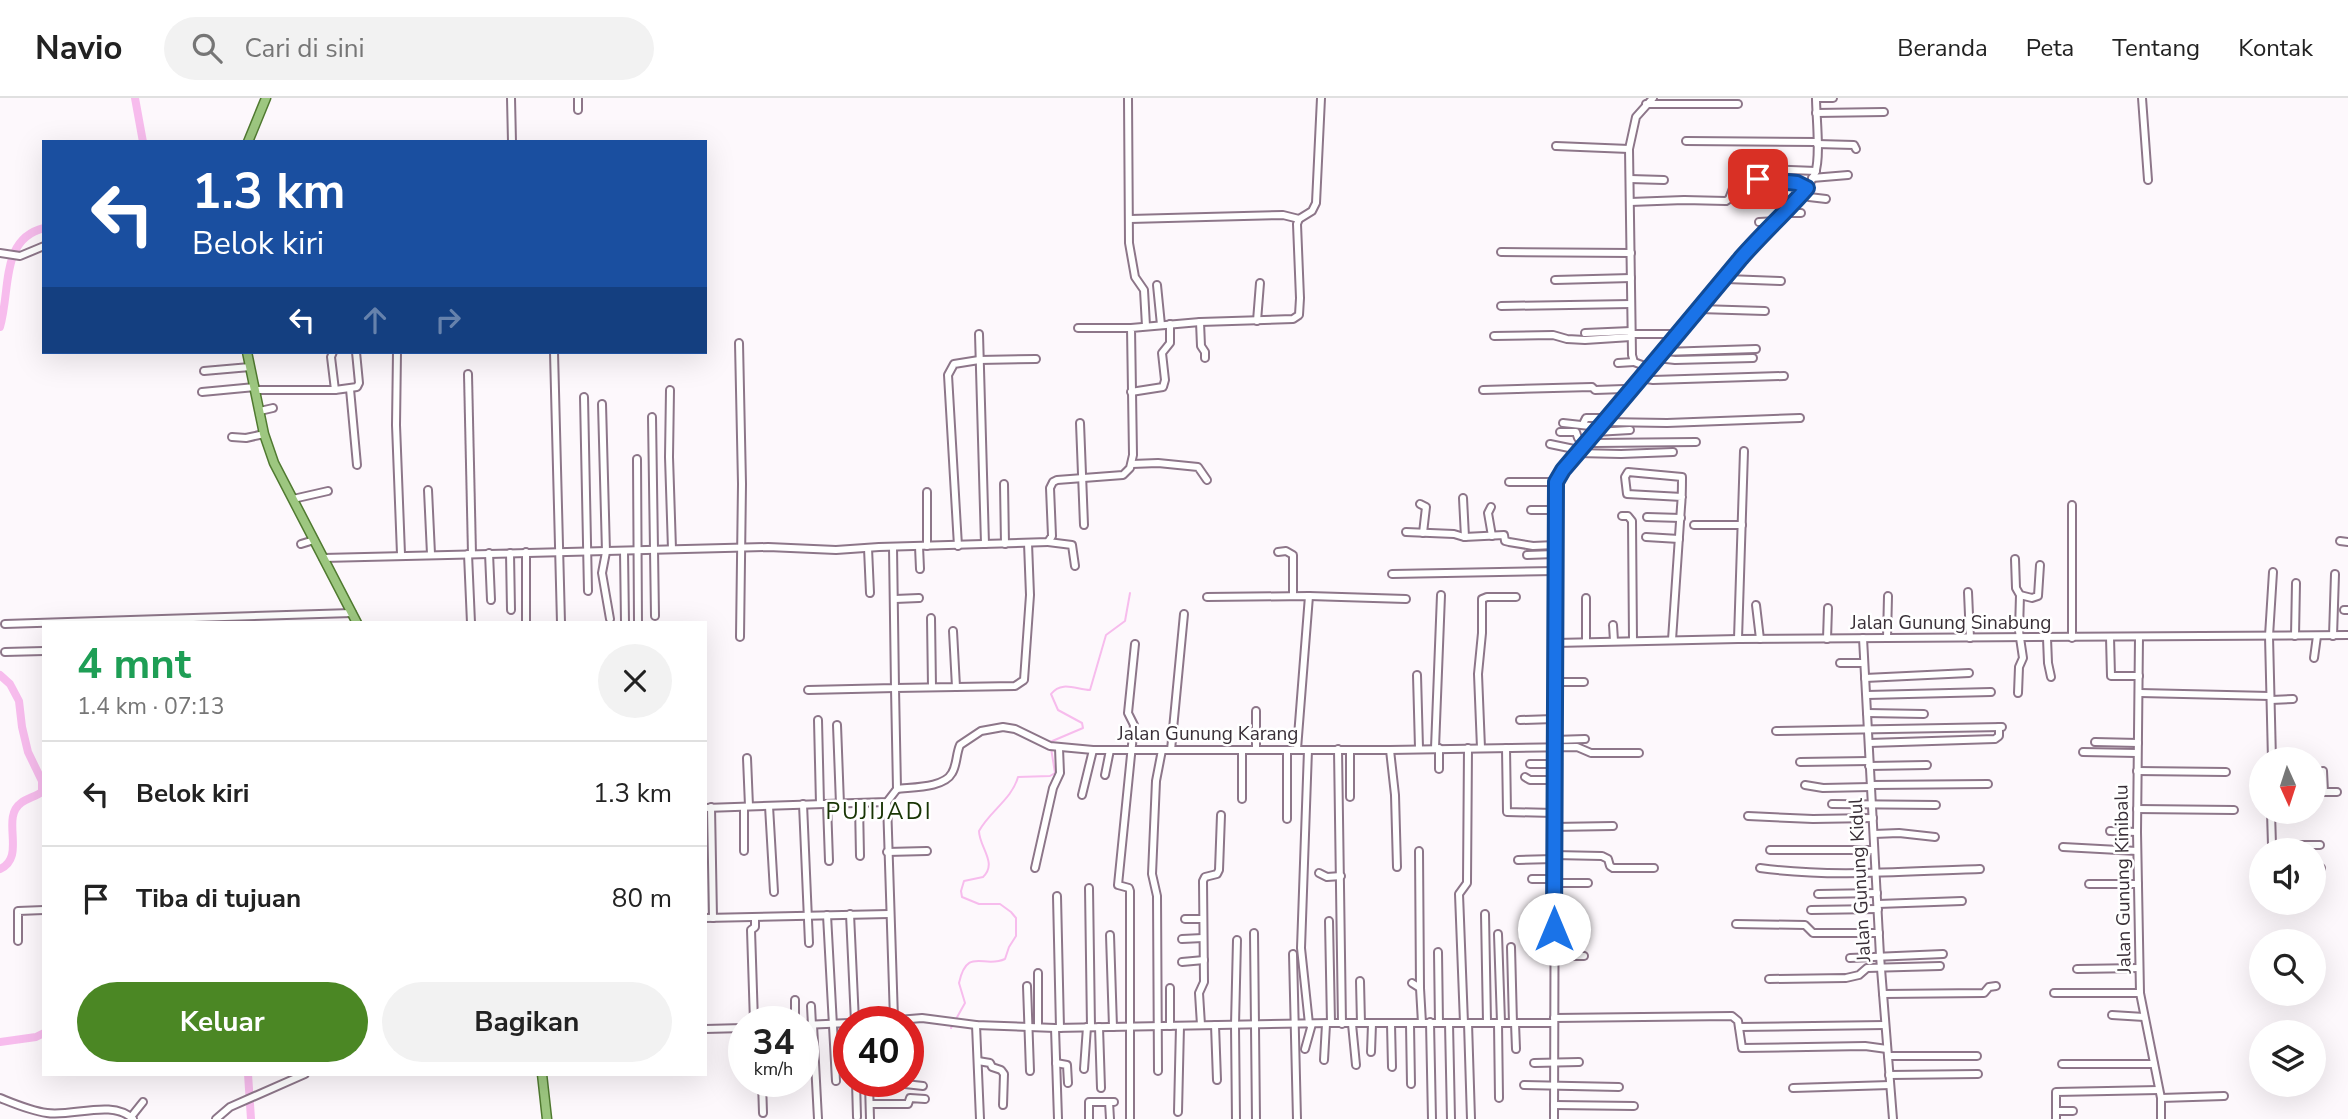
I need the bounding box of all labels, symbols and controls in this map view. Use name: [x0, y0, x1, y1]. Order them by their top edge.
search box: [164, 17, 654, 80]
text: Navio: [35, 26, 122, 71]
icon: search: [188, 29, 226, 67]
text: Cari di sini: [244, 31, 364, 66]
text: Beranda: [1897, 32, 1988, 64]
text: Peta: [2026, 32, 2074, 64]
text: Tentang: [2112, 32, 2200, 64]
text: Kontak: [2238, 32, 2313, 64]
pin: [1728, 149, 1788, 209]
text: 1.3 km: [192, 158, 345, 225]
icon: arrive: [1739, 160, 1777, 198]
icon: left: [77, 168, 168, 259]
text: Belok kiri: [192, 222, 324, 265]
icon: left: [283, 301, 321, 339]
icon: ahead: [356, 301, 394, 339]
icon: right: [429, 301, 467, 339]
street label: Jalan Gunung Sinabung: [1850, 610, 2051, 636]
text: 4 mnt: [77, 636, 191, 693]
button: close: [598, 644, 672, 718]
text: 1.4 km · 07:13: [77, 691, 224, 722]
street label: Jalan Gunung Karang: [1117, 721, 1298, 747]
north arrow: [2249, 747, 2326, 824]
map controls: [2249, 747, 2326, 1097]
icon: left: [77, 775, 115, 813]
text: Belok kiri: [136, 776, 249, 811]
text: 1.3 km: [593, 776, 672, 811]
street label: Jalan Gunung Kinibalu: [2108, 784, 2138, 975]
district label: PUJIJADI: [825, 796, 933, 827]
street label: Jalan Gunung Kidul: [1843, 797, 1877, 964]
button: sound: [2249, 838, 2326, 915]
icon: arrive: [77, 880, 115, 918]
text: Tiba di tujuan: [136, 881, 301, 916]
text: 80 m: [612, 881, 672, 916]
position arrow: [1517, 892, 1591, 966]
button: search: [2249, 929, 2326, 1006]
button: Keluar: [77, 982, 368, 1062]
button: Bagikan: [382, 982, 672, 1062]
speed limit sign: 40: [833, 1006, 924, 1097]
text: 34: [752, 1019, 795, 1066]
button: layers: [2249, 1020, 2326, 1097]
text: km/h: [754, 1057, 793, 1081]

